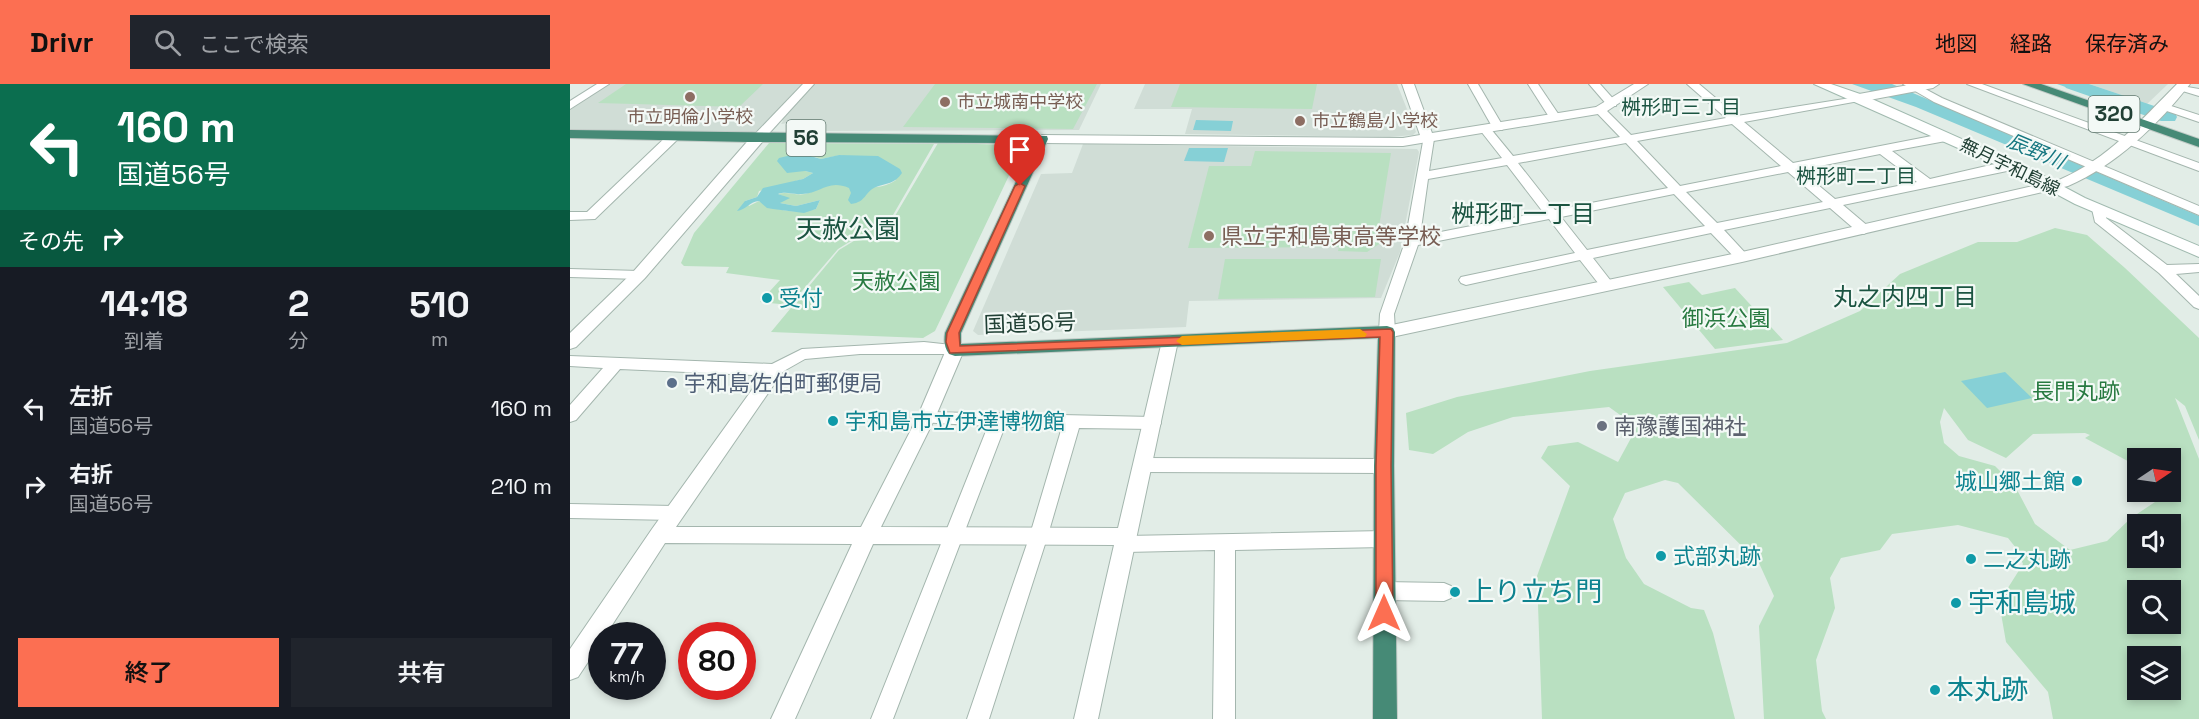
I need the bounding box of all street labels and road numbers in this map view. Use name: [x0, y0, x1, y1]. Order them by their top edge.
road number: 320: [2088, 96, 2140, 132]
road number: 56: [786, 120, 826, 156]
street label: 無月宇和島線: [1957, 133, 2064, 201]
street label: 国道56号: [983, 307, 1077, 339]

